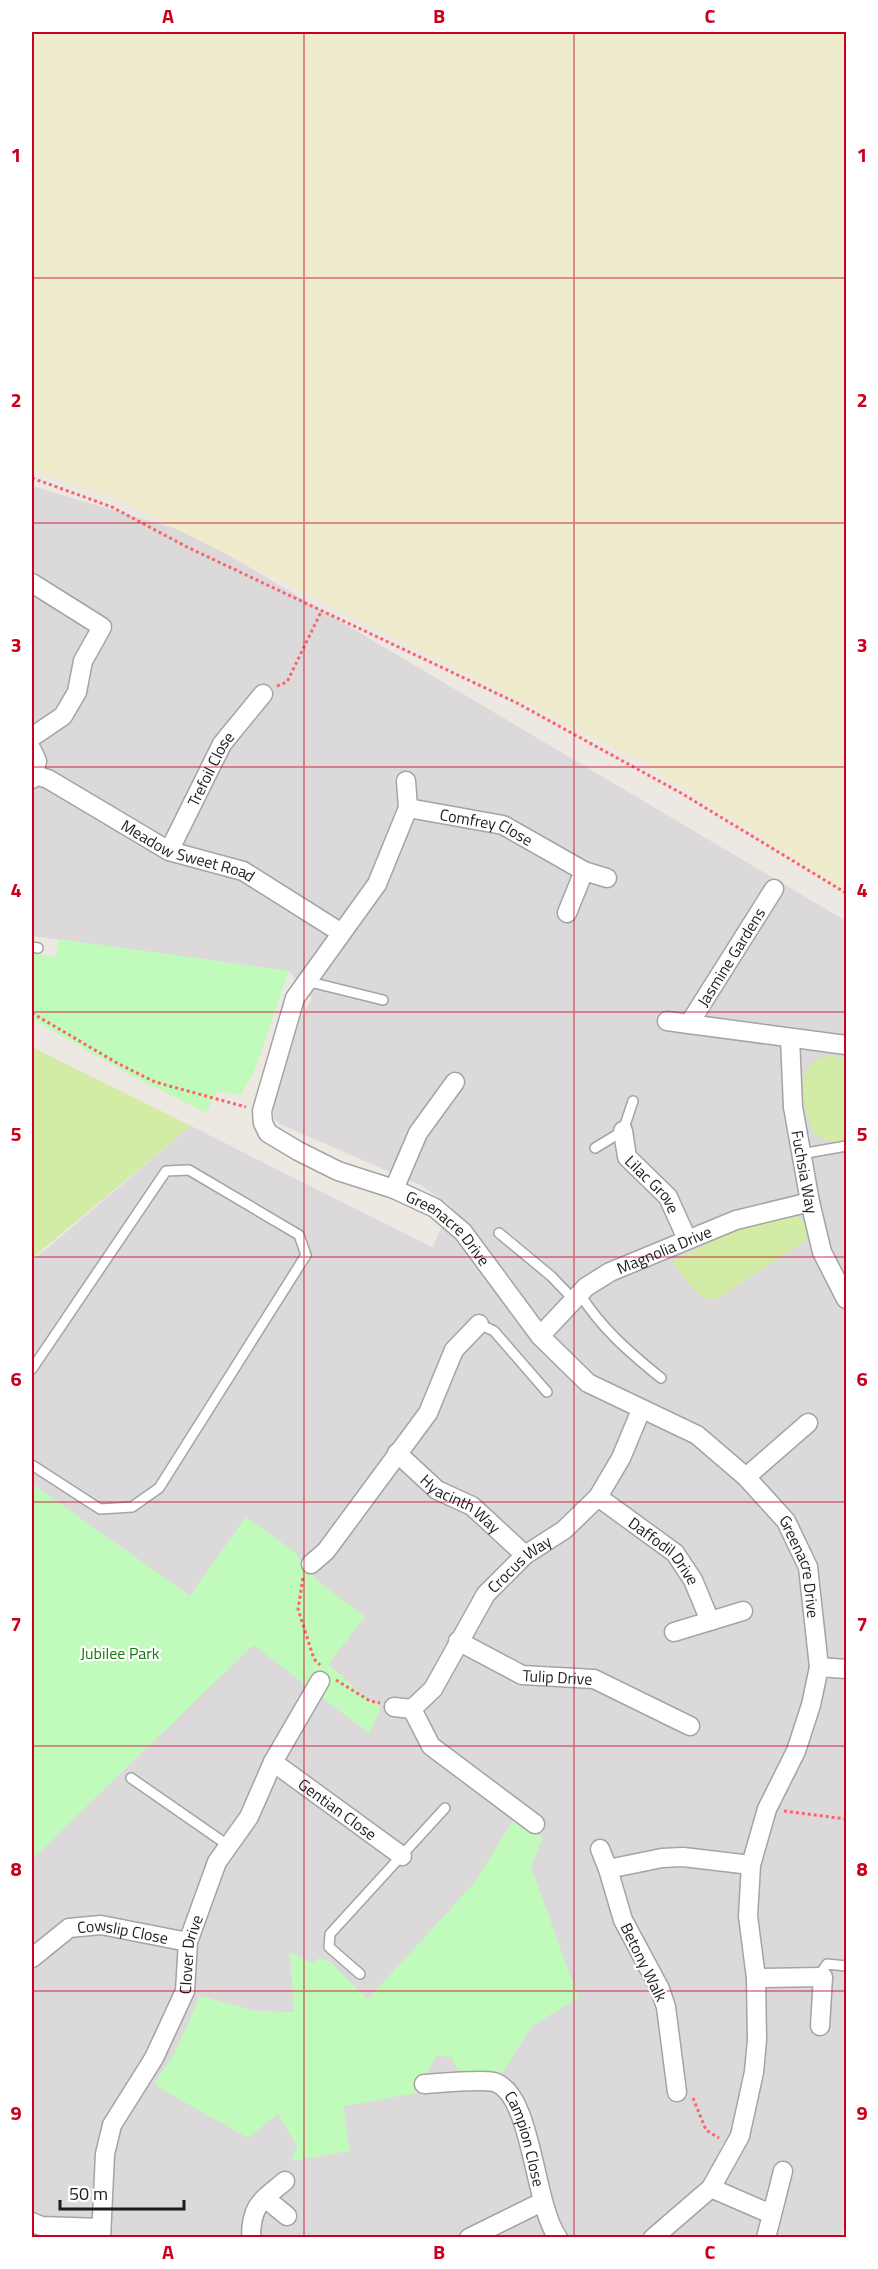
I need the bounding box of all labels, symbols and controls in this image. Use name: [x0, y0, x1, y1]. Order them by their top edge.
text: A: [162, 0, 174, 31]
text: B: [433, 0, 445, 31]
text: C: [705, 0, 716, 31]
text: 1: [10, 139, 22, 170]
text: 1: [856, 139, 868, 170]
text: 2: [10, 384, 22, 415]
text: 2: [856, 384, 868, 415]
text: 3: [10, 629, 22, 660]
text: 3: [856, 629, 868, 660]
street label: Trefoil Close: [181, 726, 240, 810]
street label: Comfrey Close: [438, 802, 537, 852]
street label: Meadow Sweet Road: [117, 813, 260, 888]
text: 4: [10, 874, 22, 905]
text: 4: [856, 874, 868, 905]
street label: Jasmine Gardens: [691, 903, 771, 1011]
text: 5: [10, 1118, 22, 1149]
text: 5: [856, 1118, 868, 1149]
street label: Fuchsia Way: [785, 1128, 824, 1216]
street label: Lilac Grove: [620, 1149, 686, 1217]
street label: Greenacre Drive: [402, 1184, 496, 1271]
street label: Magnolia Drive: [613, 1219, 715, 1280]
text: 6: [10, 1363, 22, 1394]
text: 6: [856, 1363, 868, 1394]
street label: Hyacinth Way: [415, 1468, 506, 1539]
street label: Greenacre Drive: [774, 1509, 826, 1619]
street label: Daffodil Drive: [623, 1511, 706, 1588]
street label: Crocus Way: [482, 1529, 556, 1598]
text: 7: [10, 1608, 22, 1639]
text: 7: [856, 1608, 868, 1639]
park label: Jubilee Park: [80, 1641, 160, 1665]
street label: Tulip Drive: [522, 1663, 593, 1691]
street label: Gentian Close: [293, 1772, 382, 1846]
text: 8: [10, 1853, 22, 1884]
text: 8: [856, 1853, 868, 1884]
street label: Clover Drive: [173, 1911, 209, 1995]
street label: Cowslip Close: [76, 1913, 170, 1950]
street label: Betony Walk: [615, 1919, 674, 2006]
street label: Campion Close: [499, 2086, 551, 2189]
text: 9: [10, 2097, 22, 2128]
text: 9: [856, 2097, 868, 2128]
scale bar: [60, 2173, 184, 2211]
text: 50 m: [69, 2180, 108, 2207]
text: A: [162, 2236, 174, 2267]
text: B: [433, 2236, 445, 2267]
text: C: [705, 2236, 716, 2267]

